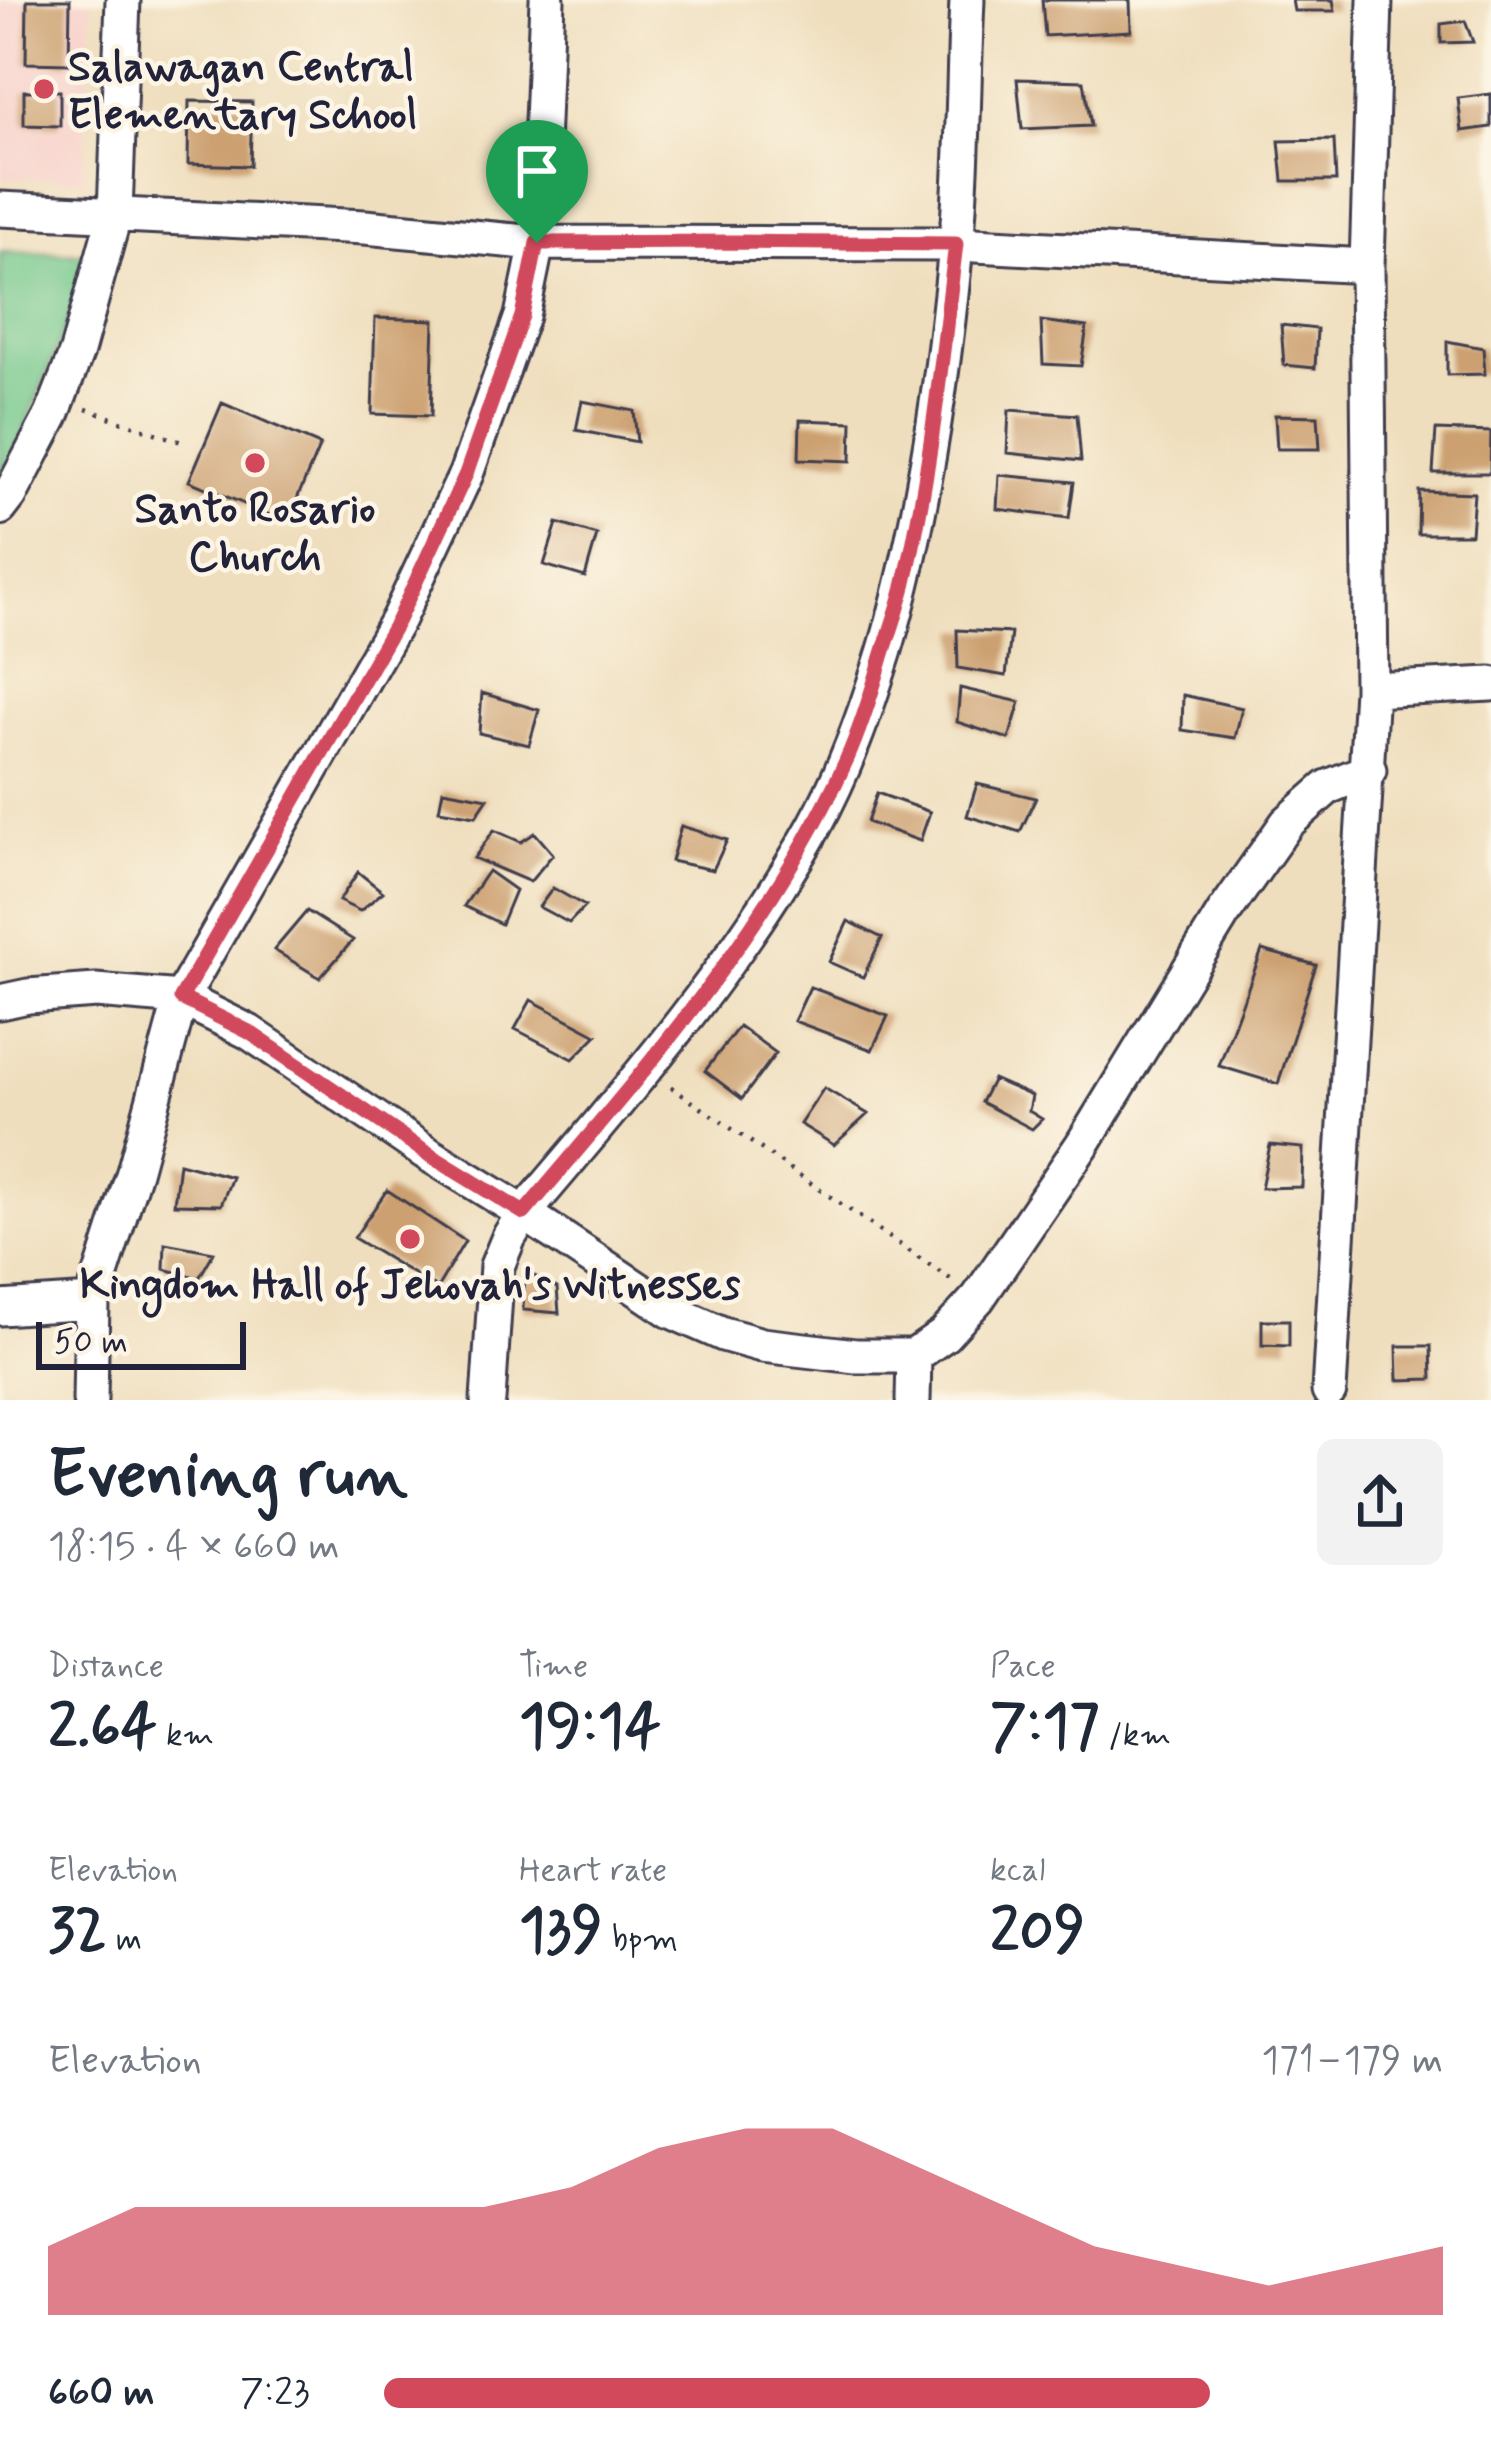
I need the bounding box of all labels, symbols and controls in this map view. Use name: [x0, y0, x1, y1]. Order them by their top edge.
place label: Salawagan Central Elementary School: [68, 41, 417, 144]
marker: Salawagan Central Elementary School: [31, 76, 57, 102]
pin: [486, 120, 588, 243]
icon: arrive: [504, 138, 570, 204]
marker: Santo Rosario Church: [242, 450, 268, 476]
place label: Santo Rosario Church: [135, 483, 375, 586]
marker: Kingdom Hall of Jehovah's Witnesses: [397, 1226, 423, 1252]
place label: Kingdom Hall of Jehovah's Witnesses: [80, 1259, 741, 1318]
scale bar: [36, 1316, 246, 1369]
text: 50 m: [54, 1321, 128, 1365]
text: Evening run: [48, 1434, 408, 1520]
button: share: [1317, 1439, 1443, 1565]
text: 18:15 · 4 × 660 m: [48, 1522, 340, 1573]
text: Distance: [48, 1645, 164, 1689]
text: Time: [519, 1645, 588, 1689]
text: Pace: [990, 1645, 1056, 1689]
text: 2.64: [48, 1689, 157, 1768]
text: 19:14: [519, 1689, 661, 1768]
text: 7:17: [990, 1689, 1099, 1768]
text: km: [157, 1714, 214, 1758]
text: /km: [1099, 1714, 1171, 1758]
text: Elevation: [48, 1849, 178, 1893]
text: Heart rate: [519, 1849, 667, 1893]
text: kcal: [990, 1849, 1045, 1893]
text: 32: [48, 1893, 107, 1972]
text: 139: [519, 1893, 603, 1972]
text: 209: [990, 1893, 1085, 1972]
text: m: [107, 1918, 142, 1962]
text: bpm: [603, 1918, 678, 1962]
text: Elevation: [48, 2036, 202, 2087]
text: 171–179 m: [1262, 2036, 1443, 2087]
text: 660 m: [48, 2368, 155, 2419]
text: 7:23: [240, 2368, 310, 2419]

